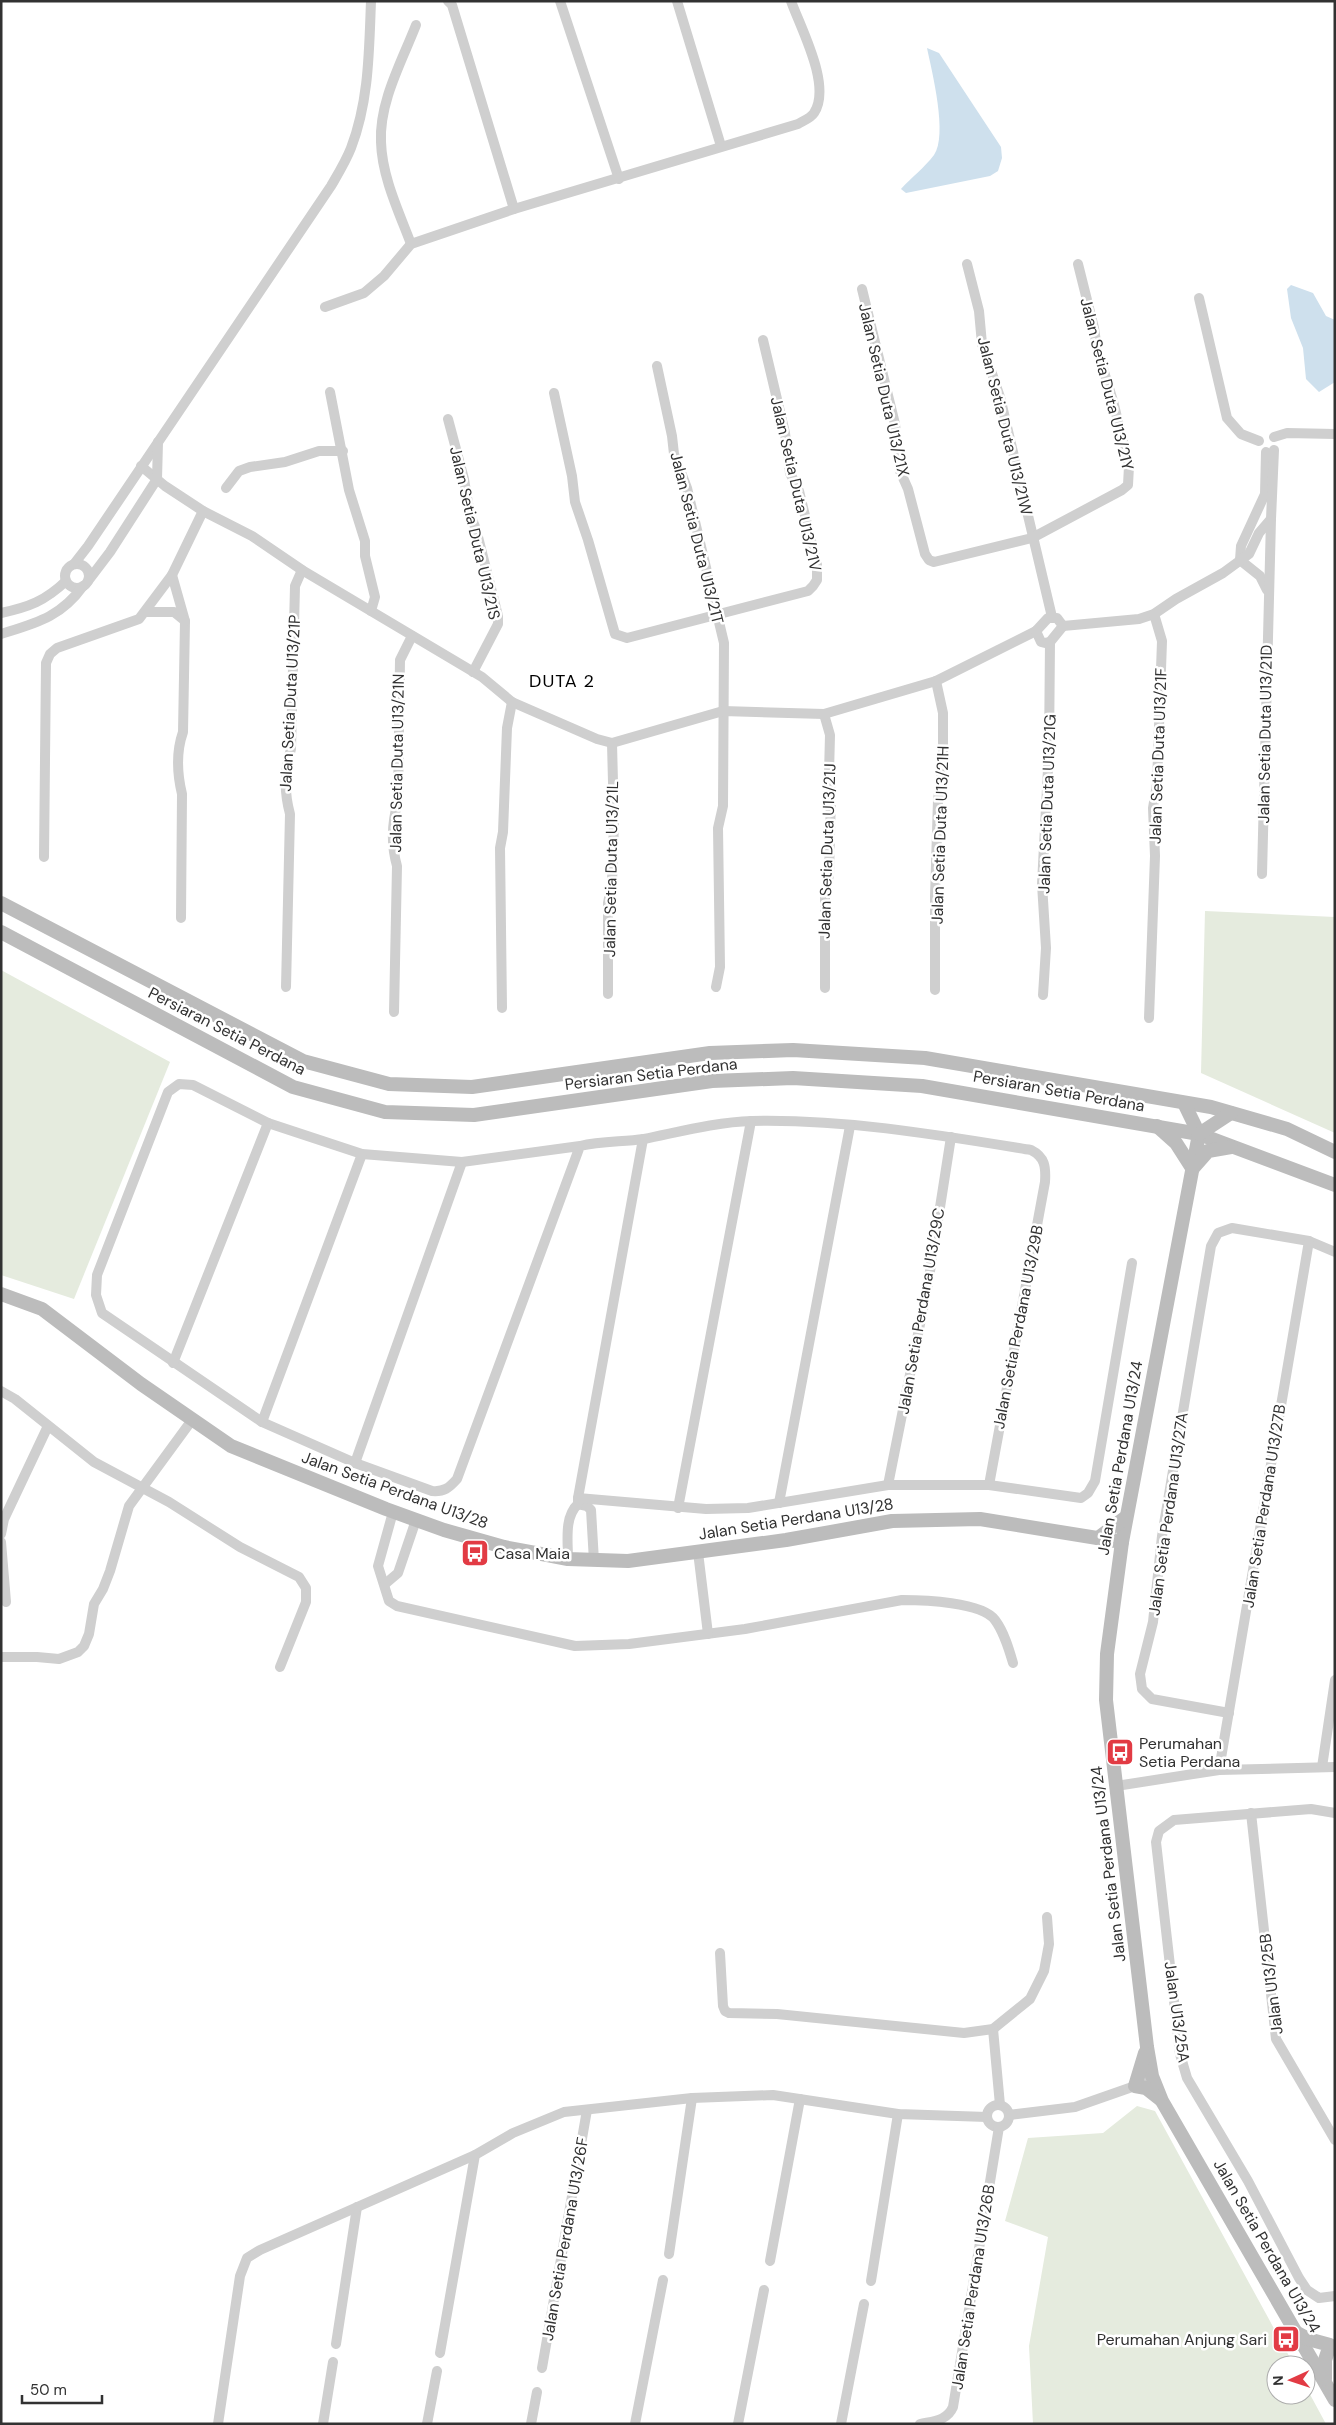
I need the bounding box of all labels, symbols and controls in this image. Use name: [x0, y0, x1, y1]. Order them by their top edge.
street label: Jalan Setia Duta U13/21Y: [1075, 296, 1139, 472]
street label: Jalan Setia Duta U13/21X: [854, 301, 914, 479]
street label: Jalan Setia Duta U13/21W: [973, 335, 1037, 518]
street label: Jalan Setia Duta U13/21V: [766, 395, 826, 574]
street label: Jalan Setia Duta U13/21S: [445, 444, 505, 622]
street label: Jalan Setia Duta U13/21T: [665, 450, 729, 626]
street label: Jalan Setia Duta U13/21P: [275, 614, 305, 792]
street label: Jalan Setia Duta U13/21D: [1253, 644, 1277, 824]
street label: Jalan Setia Duta U13/21F: [1144, 667, 1172, 844]
district label: DUTA 2: [529, 669, 595, 693]
street label: Jalan Setia Duta U13/21N: [385, 673, 409, 853]
street label: Jalan Setia Duta U13/21G: [1033, 714, 1061, 894]
street label: Jalan Setia Duta U13/21H: [926, 745, 954, 925]
street label: Jalan Setia Duta U13/21J: [813, 763, 841, 939]
street label: Jalan Setia Duta U13/21L: [599, 781, 623, 957]
street label: Persiaran Setia Perdana: [145, 982, 309, 1080]
street label: Persiaran Setia Perdana: [563, 1053, 739, 1095]
street label: Persiaran Setia Perdana: [972, 1066, 1146, 1116]
street label: Jalan Setia Perdana U13/29C: [893, 1206, 949, 1416]
street label: Jalan Setia Perdana U13/29B: [988, 1223, 1048, 1431]
street label: Jalan Setia Perdana U13/24: [1093, 1359, 1148, 1557]
street label: Jalan Setia Perdana U13/27B: [1238, 1403, 1290, 1609]
street label: Jalan Setia Perdana U13/27A: [1143, 1411, 1193, 1617]
street label: Jalan Setia Perdana U13/28: [299, 1446, 491, 1534]
street label: Jalan Setia Perdana U13/28: [697, 1493, 895, 1545]
bus stop icon: Casa Maia: [460, 1538, 490, 1568]
place label: Casa Maia: [494, 1543, 570, 1564]
place label: Perumahan Setia Perdana: [1139, 1733, 1240, 1772]
bus stop icon: Perumahan Setia Perdana: [1105, 1737, 1135, 1767]
street label: Jalan Setia Perdana U13/24: [1086, 1765, 1130, 1963]
street label: Jalan U13/25B: [1254, 1932, 1288, 2036]
street label: Jalan U13/25A: [1160, 1960, 1195, 2064]
street label: Jalan Setia Perdana U13/26F: [537, 2135, 593, 2342]
street label: Jalan Setia Perdana U13/24: [1209, 2155, 1326, 2337]
street label: Jalan Setia Perdana U13/26B: [946, 2183, 1000, 2391]
bus stop icon: Perumahan Anjung Sari: [1271, 2324, 1301, 2354]
place label: Perumahan Anjung Sari: [1097, 2329, 1267, 2350]
north arrow: [1266, 2355, 1316, 2405]
scale bar: [22, 2372, 102, 2404]
text: N: [1269, 2375, 1287, 2386]
text: 50 m: [30, 2380, 67, 2400]

